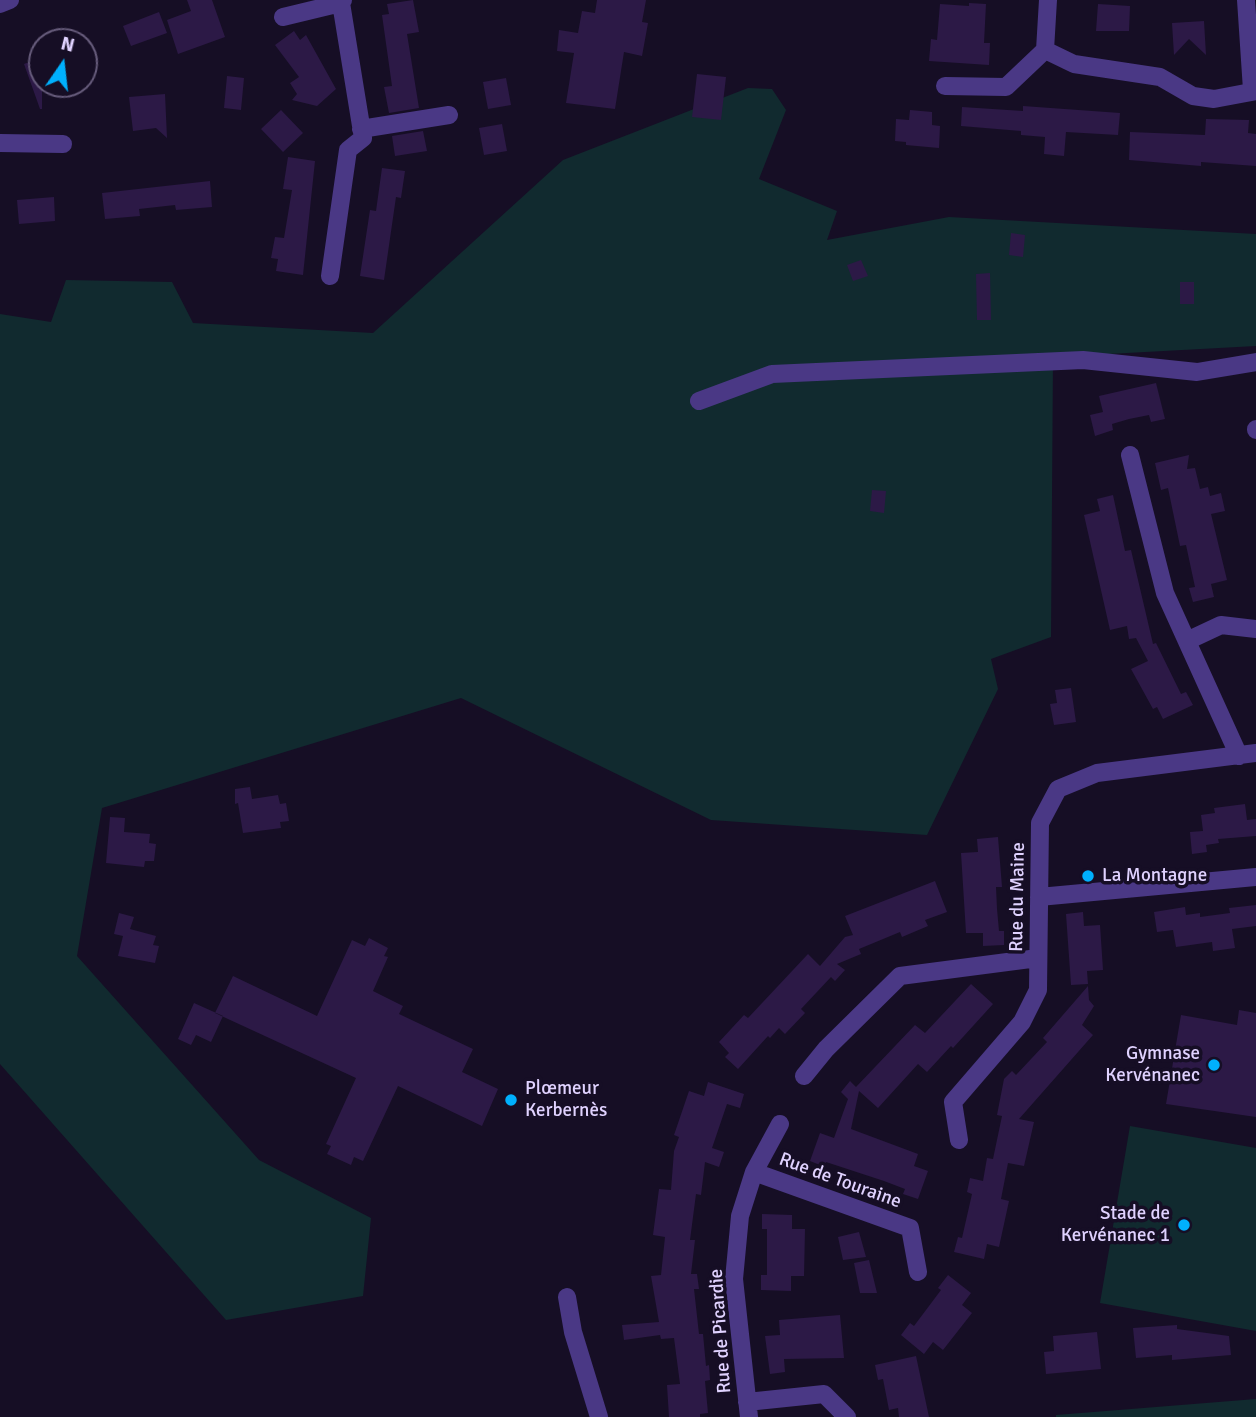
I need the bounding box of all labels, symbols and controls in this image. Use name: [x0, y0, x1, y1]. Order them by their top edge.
north arrow: [28, 28, 98, 98]
text: N: [58, 31, 77, 58]
street label: Rue du Maine: [1006, 842, 1030, 952]
place label: La Montagne: [1102, 865, 1207, 887]
marker: La Montagne: [1080, 868, 1096, 884]
place label: Gymnase Kervénanec: [1105, 1043, 1200, 1087]
marker: Gymnase Kervénanec: [1206, 1057, 1222, 1073]
place label: Plœmeur Kerbernès: [525, 1078, 607, 1122]
marker: Plœmeur Kerbernès: [503, 1092, 519, 1108]
street label: Rue de Touraine: [776, 1148, 904, 1214]
place label: Stade de Kervénanec 1: [1061, 1203, 1170, 1247]
marker: Stade de Kervénanec 1: [1176, 1217, 1192, 1233]
street label: Rue de Picardie: [705, 1268, 737, 1394]

